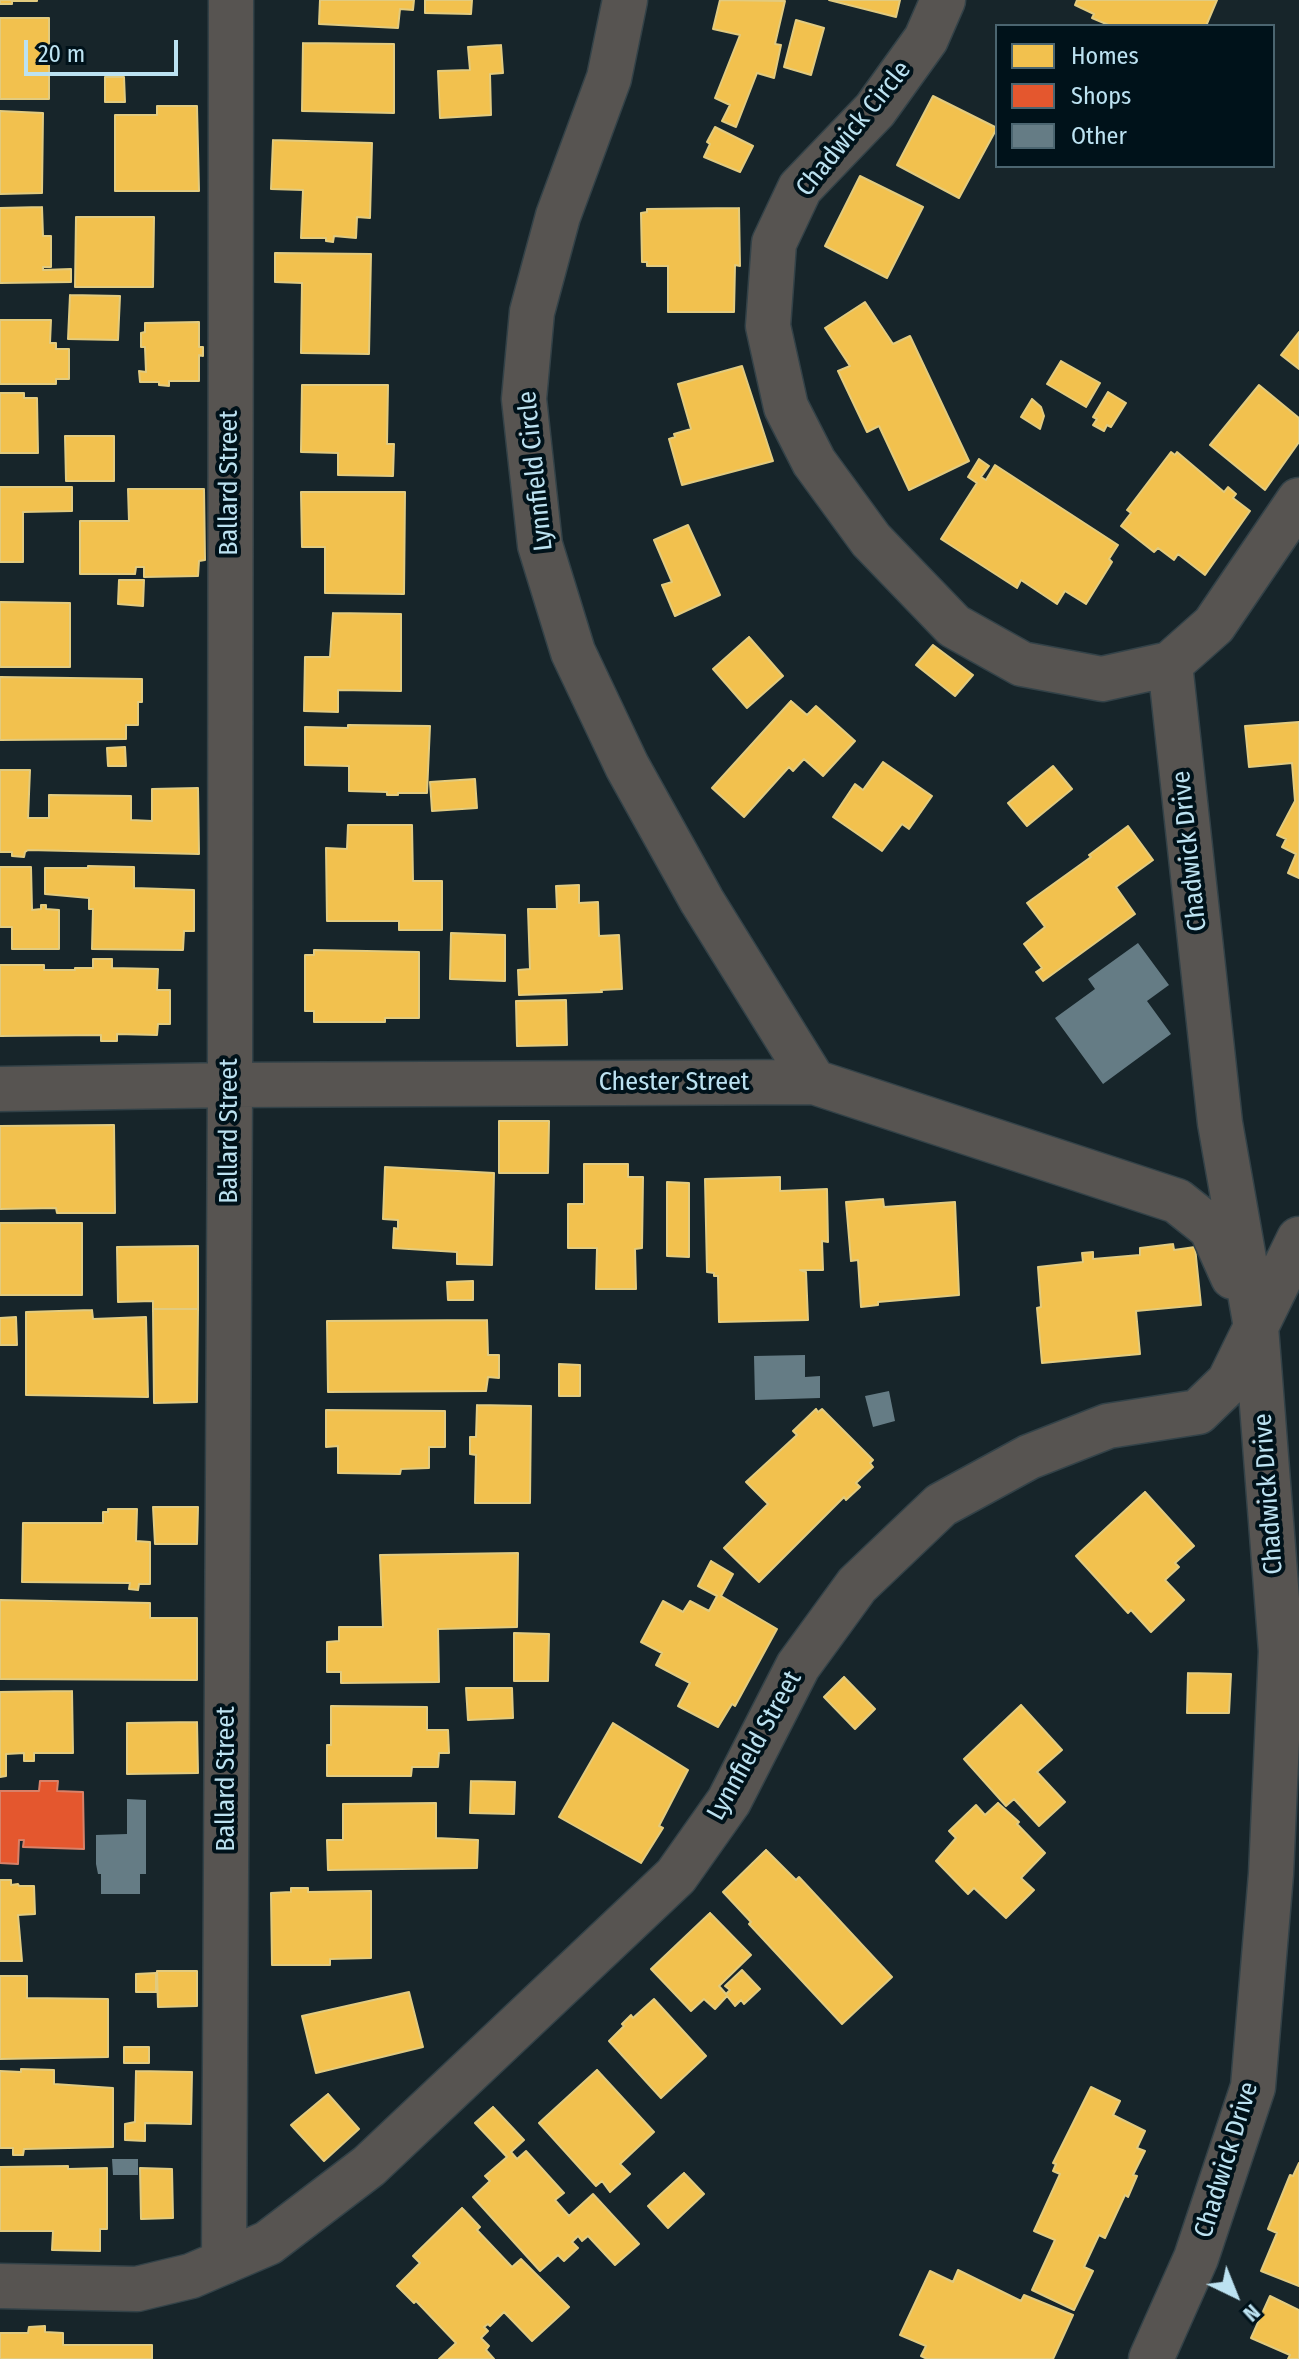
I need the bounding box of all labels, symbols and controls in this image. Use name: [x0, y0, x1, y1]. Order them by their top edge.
scale bar: [28, 24, 182, 74]
legend: [995, 24, 1275, 168]
text: 20 m: [38, 40, 85, 68]
text: Homes: [1071, 42, 1139, 70]
street label: Chadwick Circle: [790, 55, 918, 203]
text: Shops: [1071, 82, 1131, 110]
text: Other: [1071, 122, 1127, 150]
street label: Lynnfield Circle: [512, 389, 560, 553]
street label: Ballard Street: [214, 410, 246, 556]
street label: Chadwick Drive: [1166, 769, 1214, 933]
street label: Ballard Street: [214, 1058, 246, 1204]
street label: Chester Street: [599, 1067, 749, 1099]
street label: Chadwick Drive: [1248, 1412, 1290, 1576]
street label: Lynnfield Street: [701, 1666, 809, 1826]
street label: Ballard Street: [211, 1706, 243, 1852]
street label: Chadwick Drive: [1189, 2078, 1265, 2242]
north arrow: [1195, 2255, 1275, 2335]
text: N: [1238, 2299, 1266, 2327]

